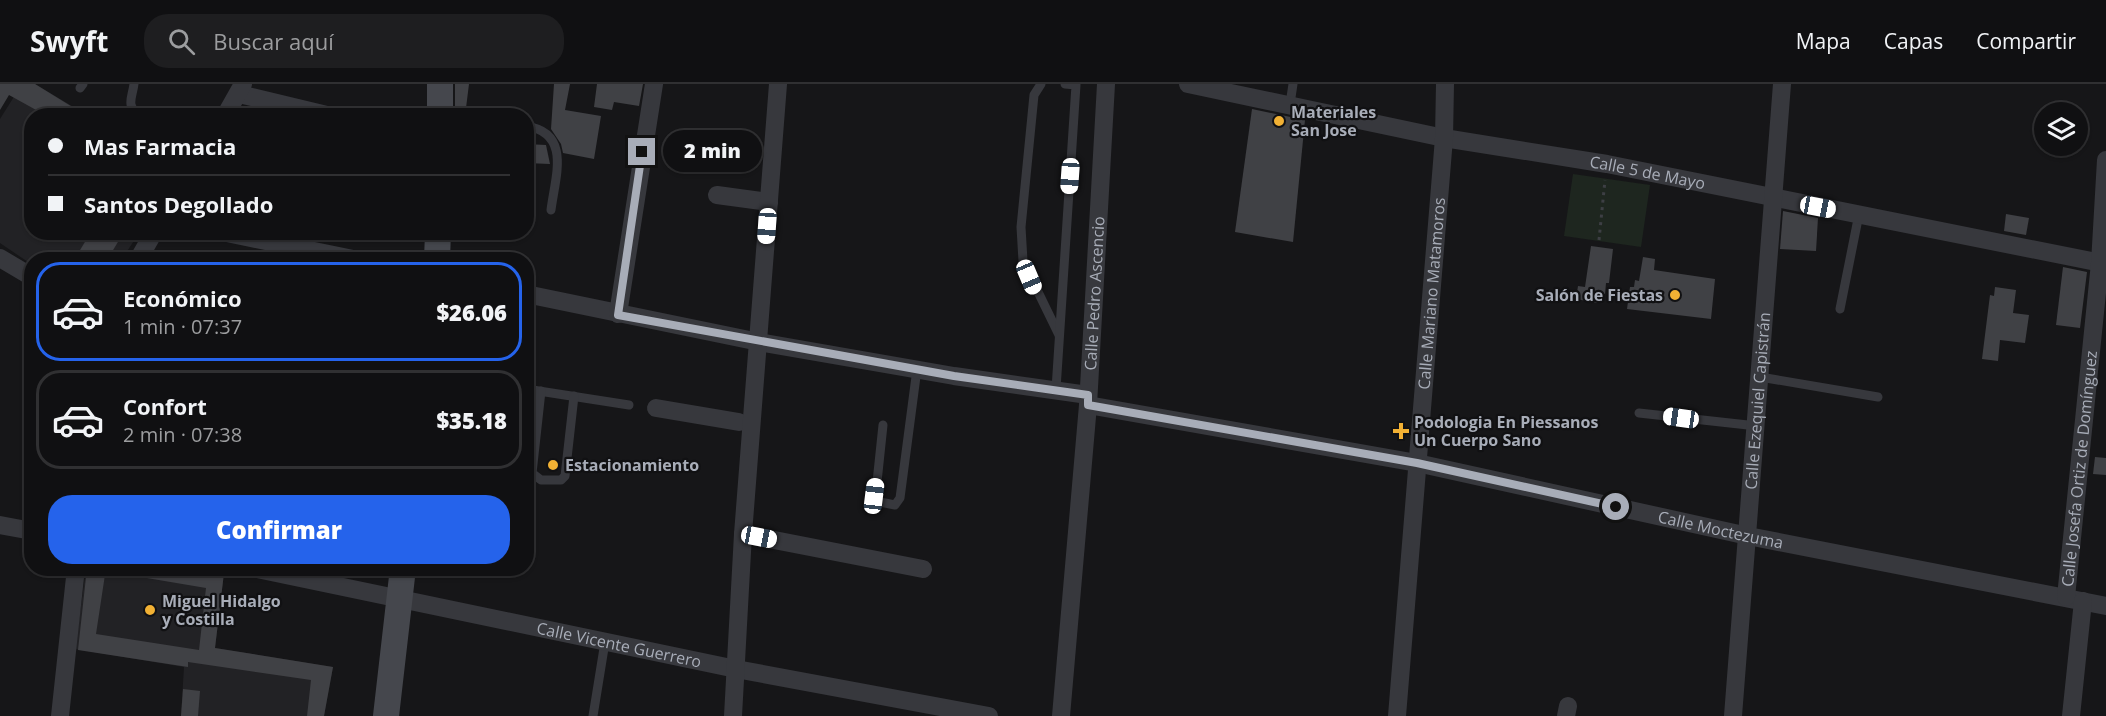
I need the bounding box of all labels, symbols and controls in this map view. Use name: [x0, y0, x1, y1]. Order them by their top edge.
search box: [144, 14, 564, 68]
text: Swyft: [30, 22, 108, 60]
icon: search: [165, 25, 198, 58]
text: Buscar aquí: [213, 26, 334, 56]
text: Mapa: [1796, 27, 1851, 55]
text: Capas: [1884, 27, 1943, 55]
text: Compartir: [1976, 27, 2076, 55]
place label: Materiales San Jose: [1291, 101, 1376, 141]
map controls: [2034, 102, 2088, 156]
button: layers: [2034, 102, 2088, 156]
marker: Materiales San Jose: [1272, 114, 1286, 128]
text: Mas Farmacia: [84, 131, 236, 161]
callout: 2 min: [663, 131, 762, 173]
text: 2 min: [684, 137, 741, 164]
route end: [628, 138, 655, 165]
street label: Calle 5 de Mayo: [1588, 150, 1707, 194]
car: [1060, 157, 1080, 195]
text: Santos Degollado: [84, 189, 273, 219]
car: [1799, 195, 1837, 219]
street label: Calle Mariano Matamoros: [1413, 196, 1450, 390]
car: [757, 207, 777, 245]
street label: Calle Pedro Ascencio: [1079, 216, 1110, 371]
car: [1014, 257, 1044, 297]
text: Económico: [123, 283, 242, 313]
place label: Salón de Fiestas: [1536, 284, 1663, 306]
icon: car: [51, 285, 105, 339]
marker: Salón de Fiestas: [1668, 288, 1682, 302]
text: $26.06: [436, 297, 507, 327]
street label: Calle Ezequiel Capistrán: [1740, 311, 1775, 490]
text: 1 min · 07:37: [123, 313, 242, 340]
street label: Calle Josefa Ortiz de Domínguez: [2056, 349, 2102, 588]
text: Confort: [123, 391, 207, 421]
icon: car: [51, 393, 105, 447]
text: $35.18: [436, 405, 507, 435]
car: [1662, 407, 1700, 429]
place label: Podologia En Piessanos Un Cuerpo Sano: [1414, 411, 1599, 451]
text: 2 min · 07:38: [123, 421, 242, 448]
marker: Podologia En Piessanos Un Cuerpo Sano: [1392, 422, 1410, 440]
place label: Estacionamiento: [565, 454, 699, 476]
marker: Estacionamiento: [546, 458, 560, 472]
car: [863, 477, 885, 515]
route start: [1602, 493, 1629, 520]
button: Confirmar: [48, 495, 510, 564]
street label: Calle Moctezuma: [1656, 505, 1785, 554]
car: [740, 525, 778, 549]
place label: Miguel Hidalgo y Costilla: [162, 590, 281, 630]
marker: Miguel Hidalgo y Costilla: [143, 603, 157, 617]
street label: Calle Vicente Guerrero: [535, 617, 703, 673]

